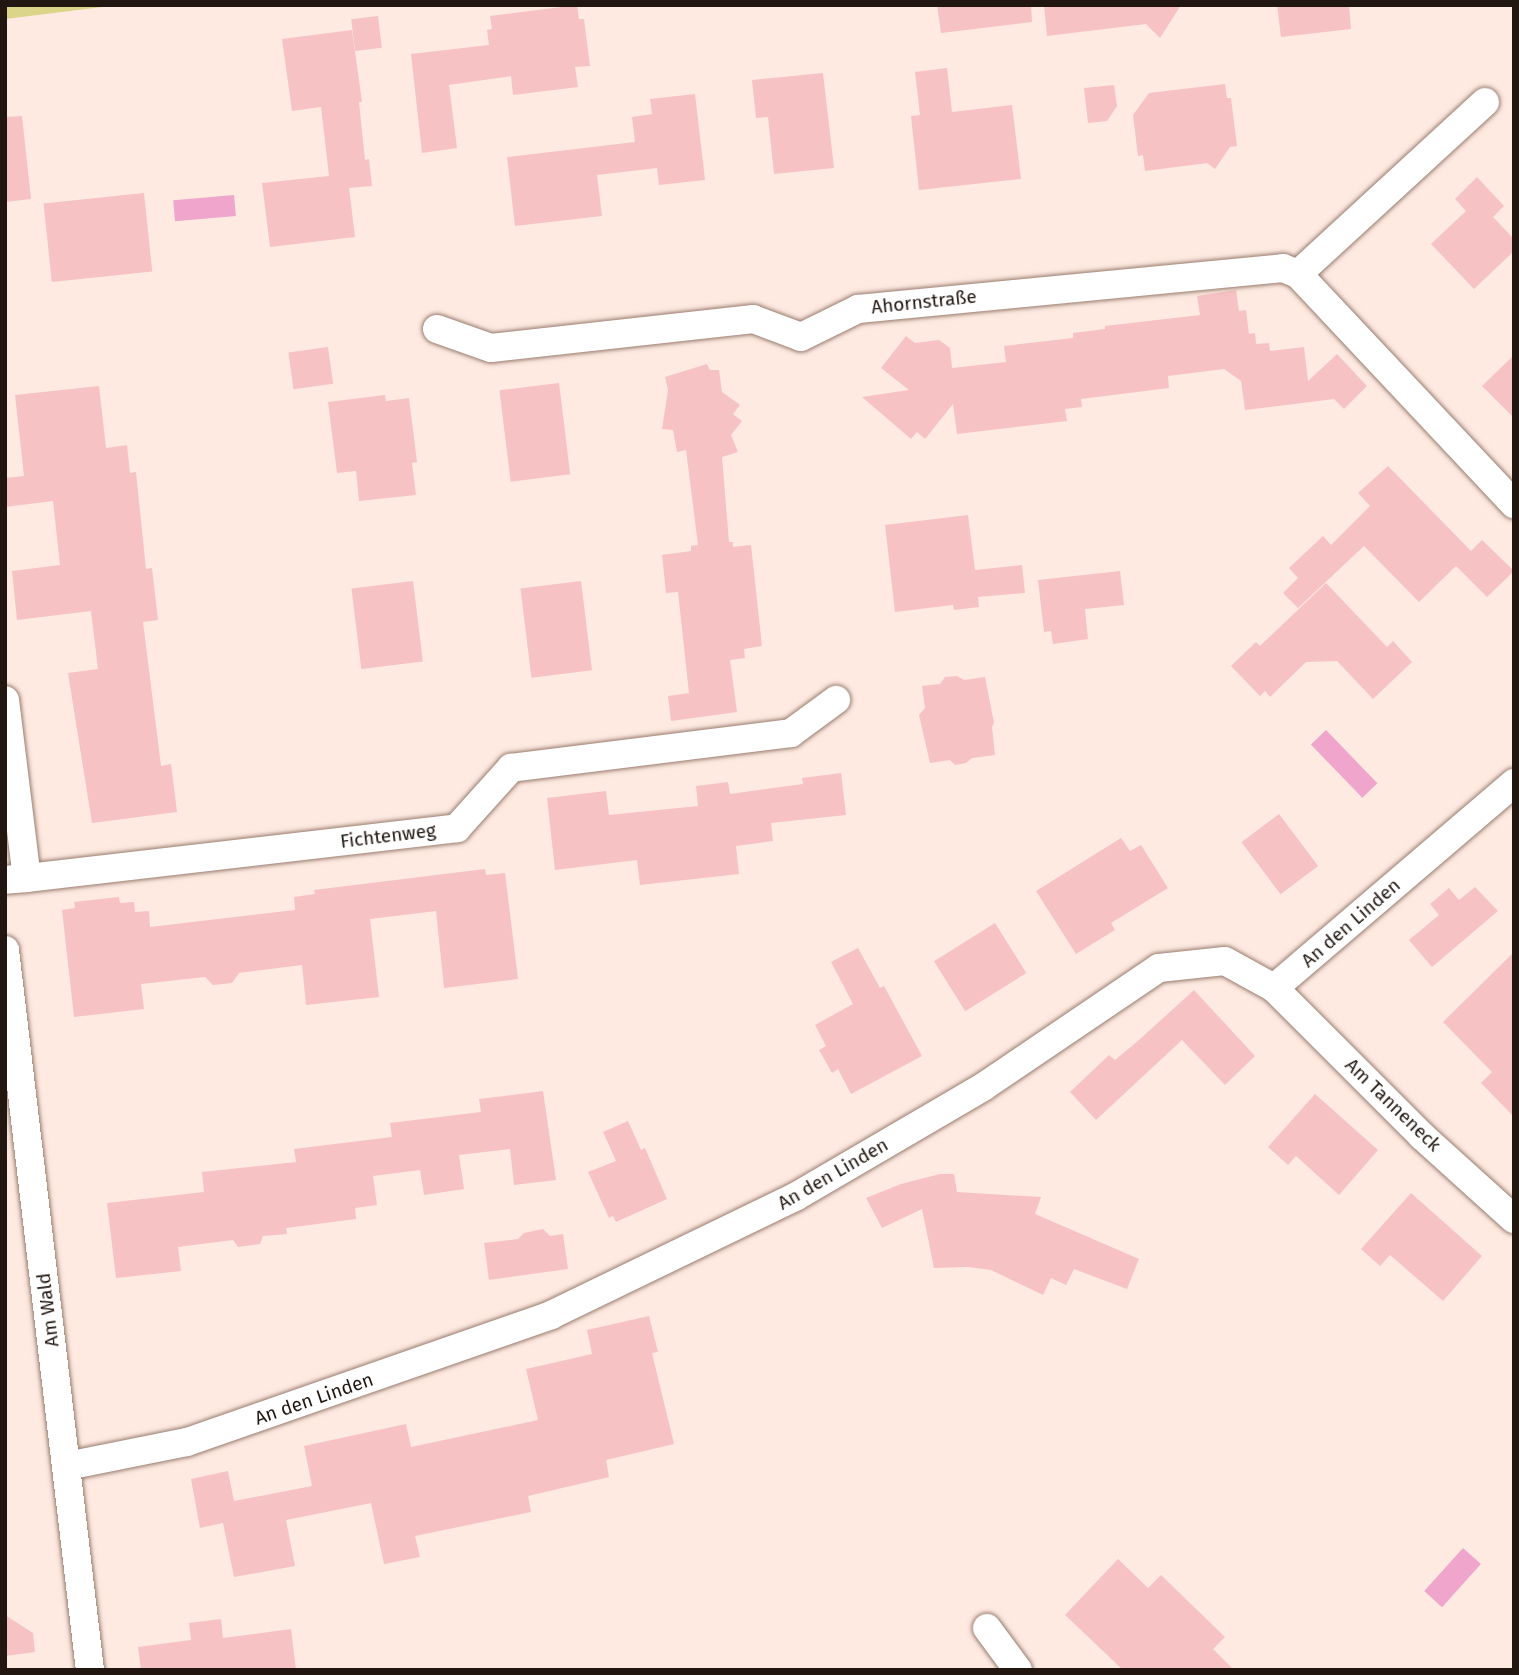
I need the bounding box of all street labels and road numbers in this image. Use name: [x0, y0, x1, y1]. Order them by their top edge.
street label: Ahornstraße: [870, 285, 978, 319]
street label: Fichtenweg: [339, 819, 437, 853]
street label: An den Linden: [1297, 874, 1405, 972]
street label: Am Tanneneck: [1340, 1054, 1446, 1156]
street label: An den Linden: [774, 1133, 892, 1215]
street label: Am Wald: [32, 1272, 64, 1348]
street label: An den Linden: [252, 1368, 376, 1430]

